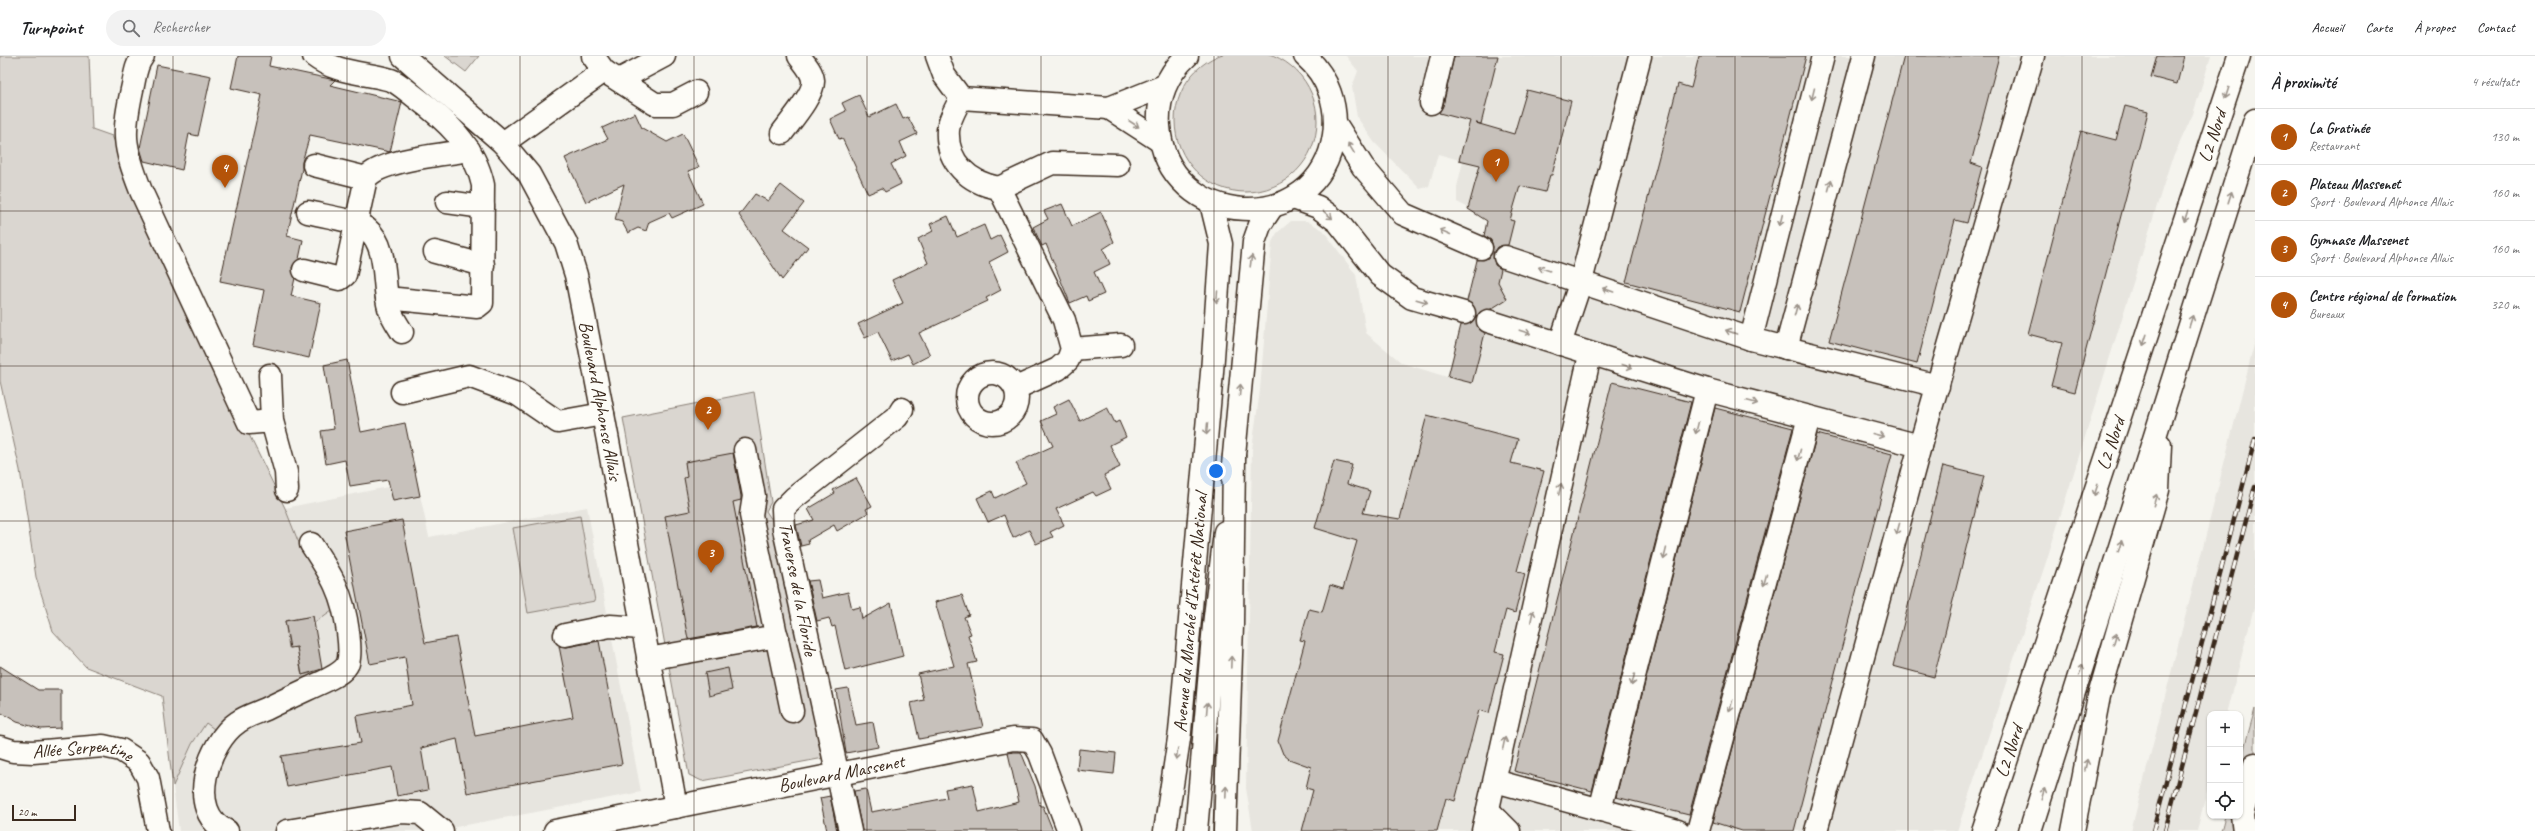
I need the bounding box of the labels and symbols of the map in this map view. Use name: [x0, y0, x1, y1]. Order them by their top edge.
one-way arrow: [2223, 86, 2230, 99]
one-way arrow: [1809, 87, 1817, 100]
street label: L2 Nord: [2193, 103, 2234, 165]
one-way arrow: [1128, 120, 1139, 128]
one-way arrow: [1346, 142, 1355, 153]
pin: 1: [1483, 149, 1509, 182]
pin: 4: [212, 155, 238, 188]
one-way arrow: [1826, 178, 1834, 191]
one-way arrow: [2227, 191, 2235, 203]
one-way arrow: [1322, 210, 1333, 219]
one-way arrow: [2182, 210, 2189, 223]
one-way arrow: [1777, 213, 1784, 226]
one-way arrow: [1439, 228, 1451, 235]
one-way arrow: [1247, 254, 1255, 267]
one-way arrow: [1537, 265, 1550, 272]
one-way arrow: [1601, 286, 1614, 293]
one-way arrow: [1214, 290, 1221, 303]
one-way arrow: [1415, 298, 1428, 305]
one-way arrow: [1793, 304, 1800, 317]
one-way arrow: [2188, 315, 2195, 328]
street label: Boulevard Alphonse Allais: [573, 319, 627, 484]
one-way arrow: [1724, 328, 1737, 335]
one-way arrow: [1519, 329, 1531, 337]
one-way arrow: [2141, 333, 2148, 346]
one-way arrow: [1620, 363, 1633, 370]
one-way arrow: [1236, 384, 1243, 397]
pin: 2: [695, 397, 721, 430]
one-way arrow: [1745, 399, 1758, 406]
street label: L2 Nord: [2091, 411, 2132, 473]
one-way arrow: [1693, 421, 1700, 434]
one-way arrow: [1203, 422, 1211, 435]
one-way arrow: [1871, 432, 1884, 439]
one-way arrow: [1795, 448, 1802, 461]
your location: [1206, 461, 1226, 481]
one-way arrow: [1556, 483, 1564, 496]
one-way arrow: [2091, 484, 2099, 496]
street label: Avenue du Marché d'Intérêt National: [1168, 488, 1214, 733]
one-way arrow: [2152, 494, 2159, 507]
street label: Traverse de la Floride: [773, 520, 823, 660]
one-way arrow: [1894, 522, 1901, 535]
pin: 3: [698, 540, 724, 573]
one-way arrow: [2117, 540, 2124, 553]
one-way arrow: [1661, 547, 1668, 560]
one-way arrow: [1761, 574, 1768, 587]
one-way arrow: [1528, 610, 1536, 623]
one-way arrow: [2112, 633, 2119, 646]
one-way arrow: [1227, 656, 1234, 669]
one-way arrow: [2078, 664, 2085, 677]
one-way arrow: [1629, 673, 1636, 686]
one-way arrow: [1727, 699, 1735, 712]
one-way arrow: [1203, 702, 1210, 715]
street label: L2 Nord: [1990, 719, 2030, 780]
street label: Allée Serpentine: [31, 734, 140, 768]
one-way arrow: [1500, 737, 1508, 750]
one-way arrow: [1173, 747, 1181, 760]
street label: Boulevard Massenet: [776, 749, 908, 798]
one-way arrow: [2082, 759, 2090, 772]
one-way arrow: [1222, 786, 1230, 799]
one-way arrow: [2039, 789, 2047, 801]
scale bar: [12, 803, 76, 822]

